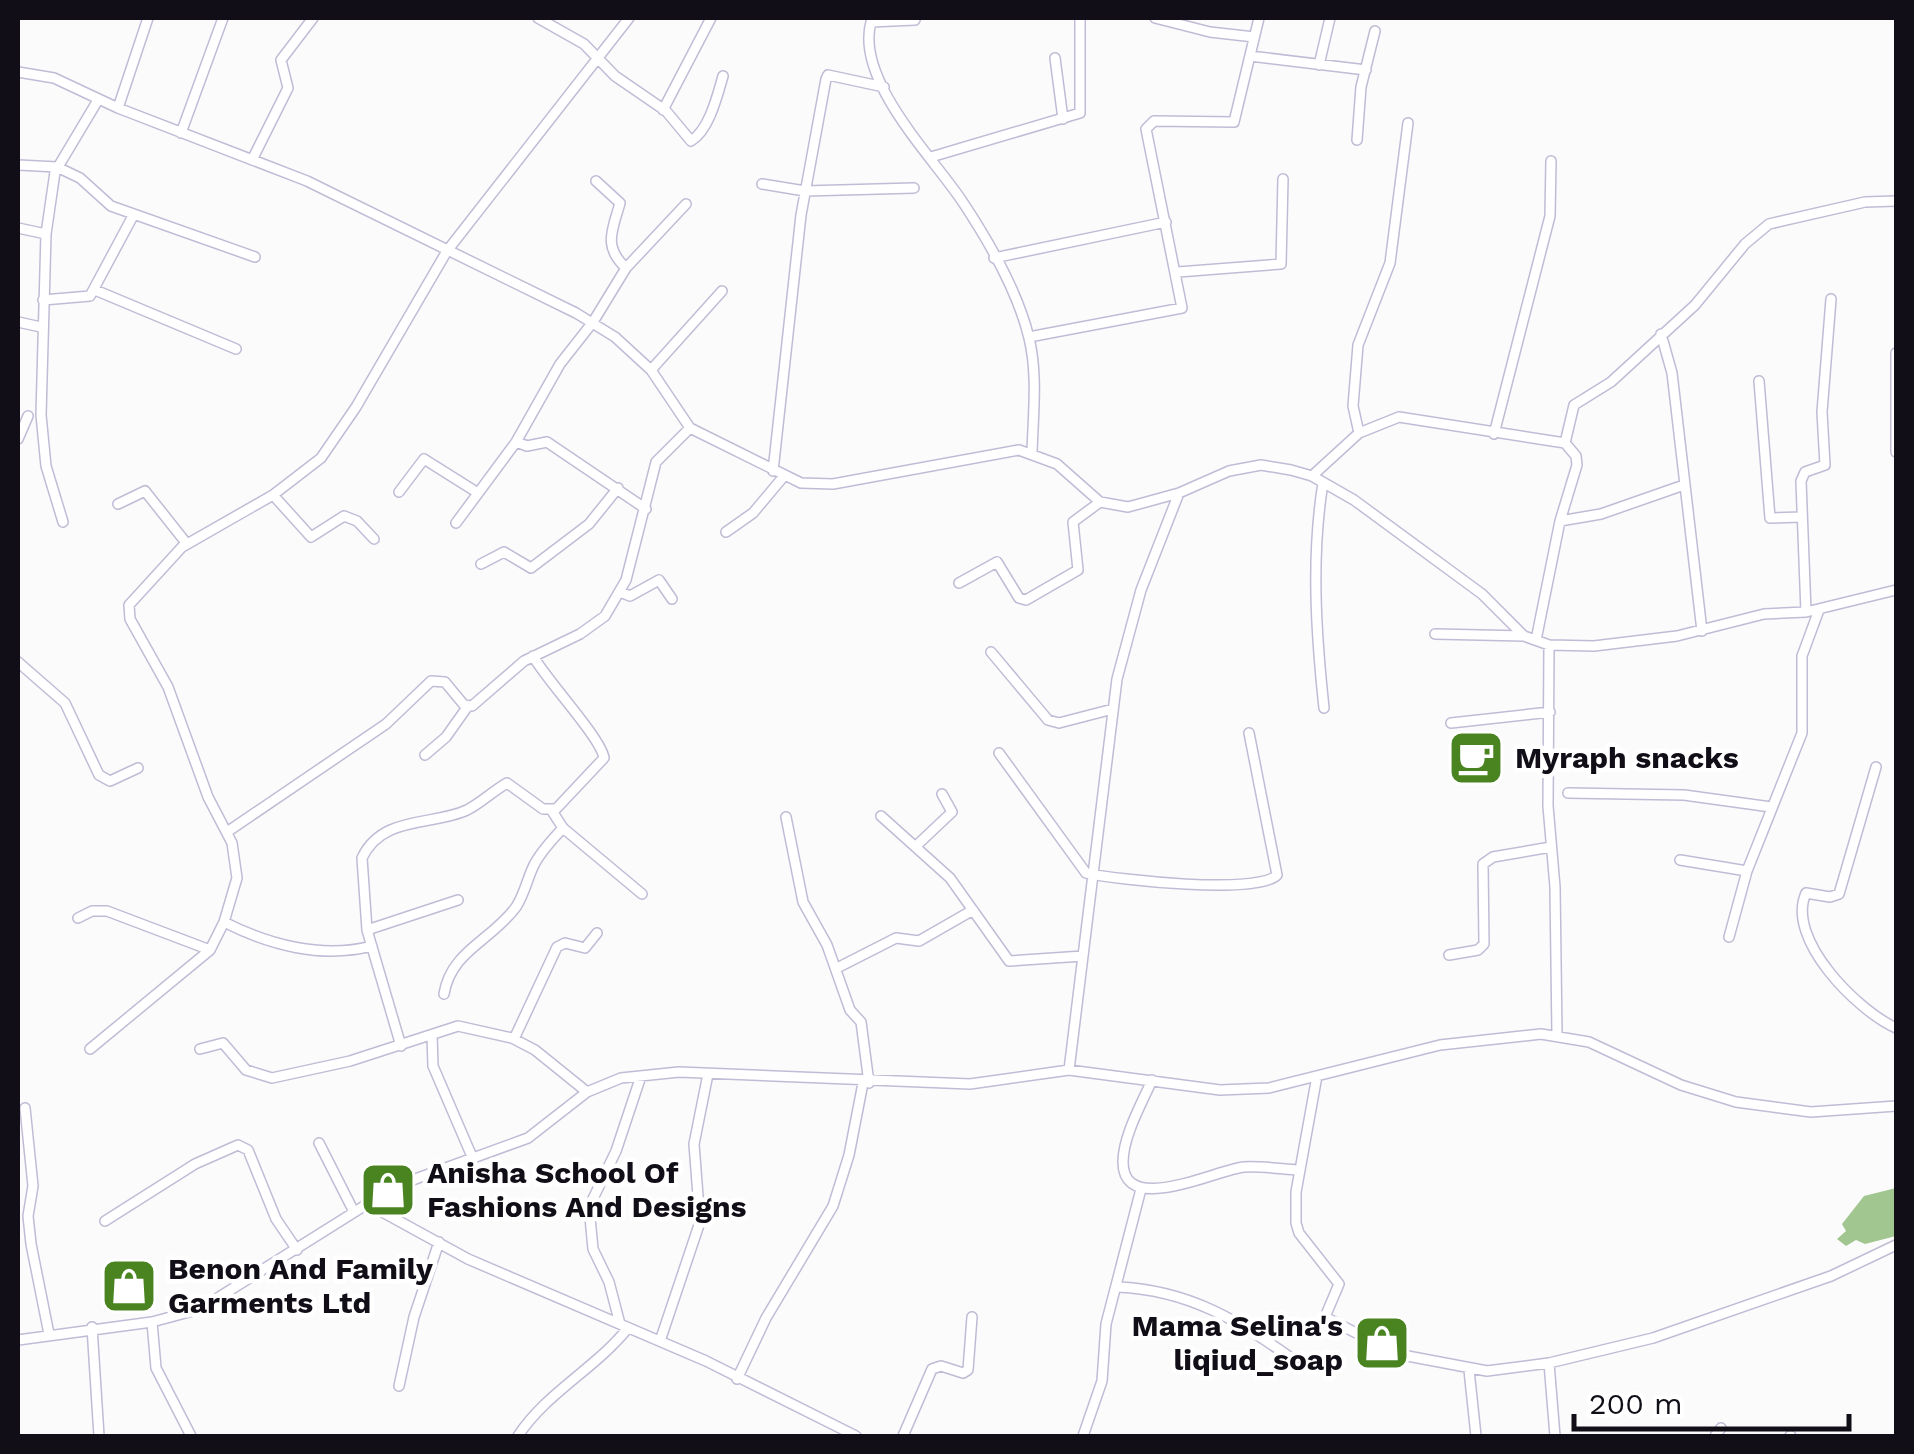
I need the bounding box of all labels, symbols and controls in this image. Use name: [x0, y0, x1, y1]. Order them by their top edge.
cafe icon: Myraph snacks: [1446, 728, 1506, 788]
place label: Myraph snacks: [1515, 740, 1739, 775]
place label: Anisha School Of Fashions And Designs: [427, 1155, 746, 1224]
shop icon: Anisha School Of Fashions And Designs: [358, 1160, 418, 1220]
place label: Benon And Family Garments Ltd: [168, 1251, 433, 1320]
shop icon: Benon And Family Garments Ltd: [99, 1256, 159, 1316]
place label: Mama Selina's liqiud_soap: [1132, 1308, 1343, 1377]
shop icon: Mama Selina's liqiud_soap: [1352, 1313, 1412, 1373]
scale bar: [1574, 1369, 1849, 1431]
text: 200 m: [1589, 1386, 1683, 1421]

